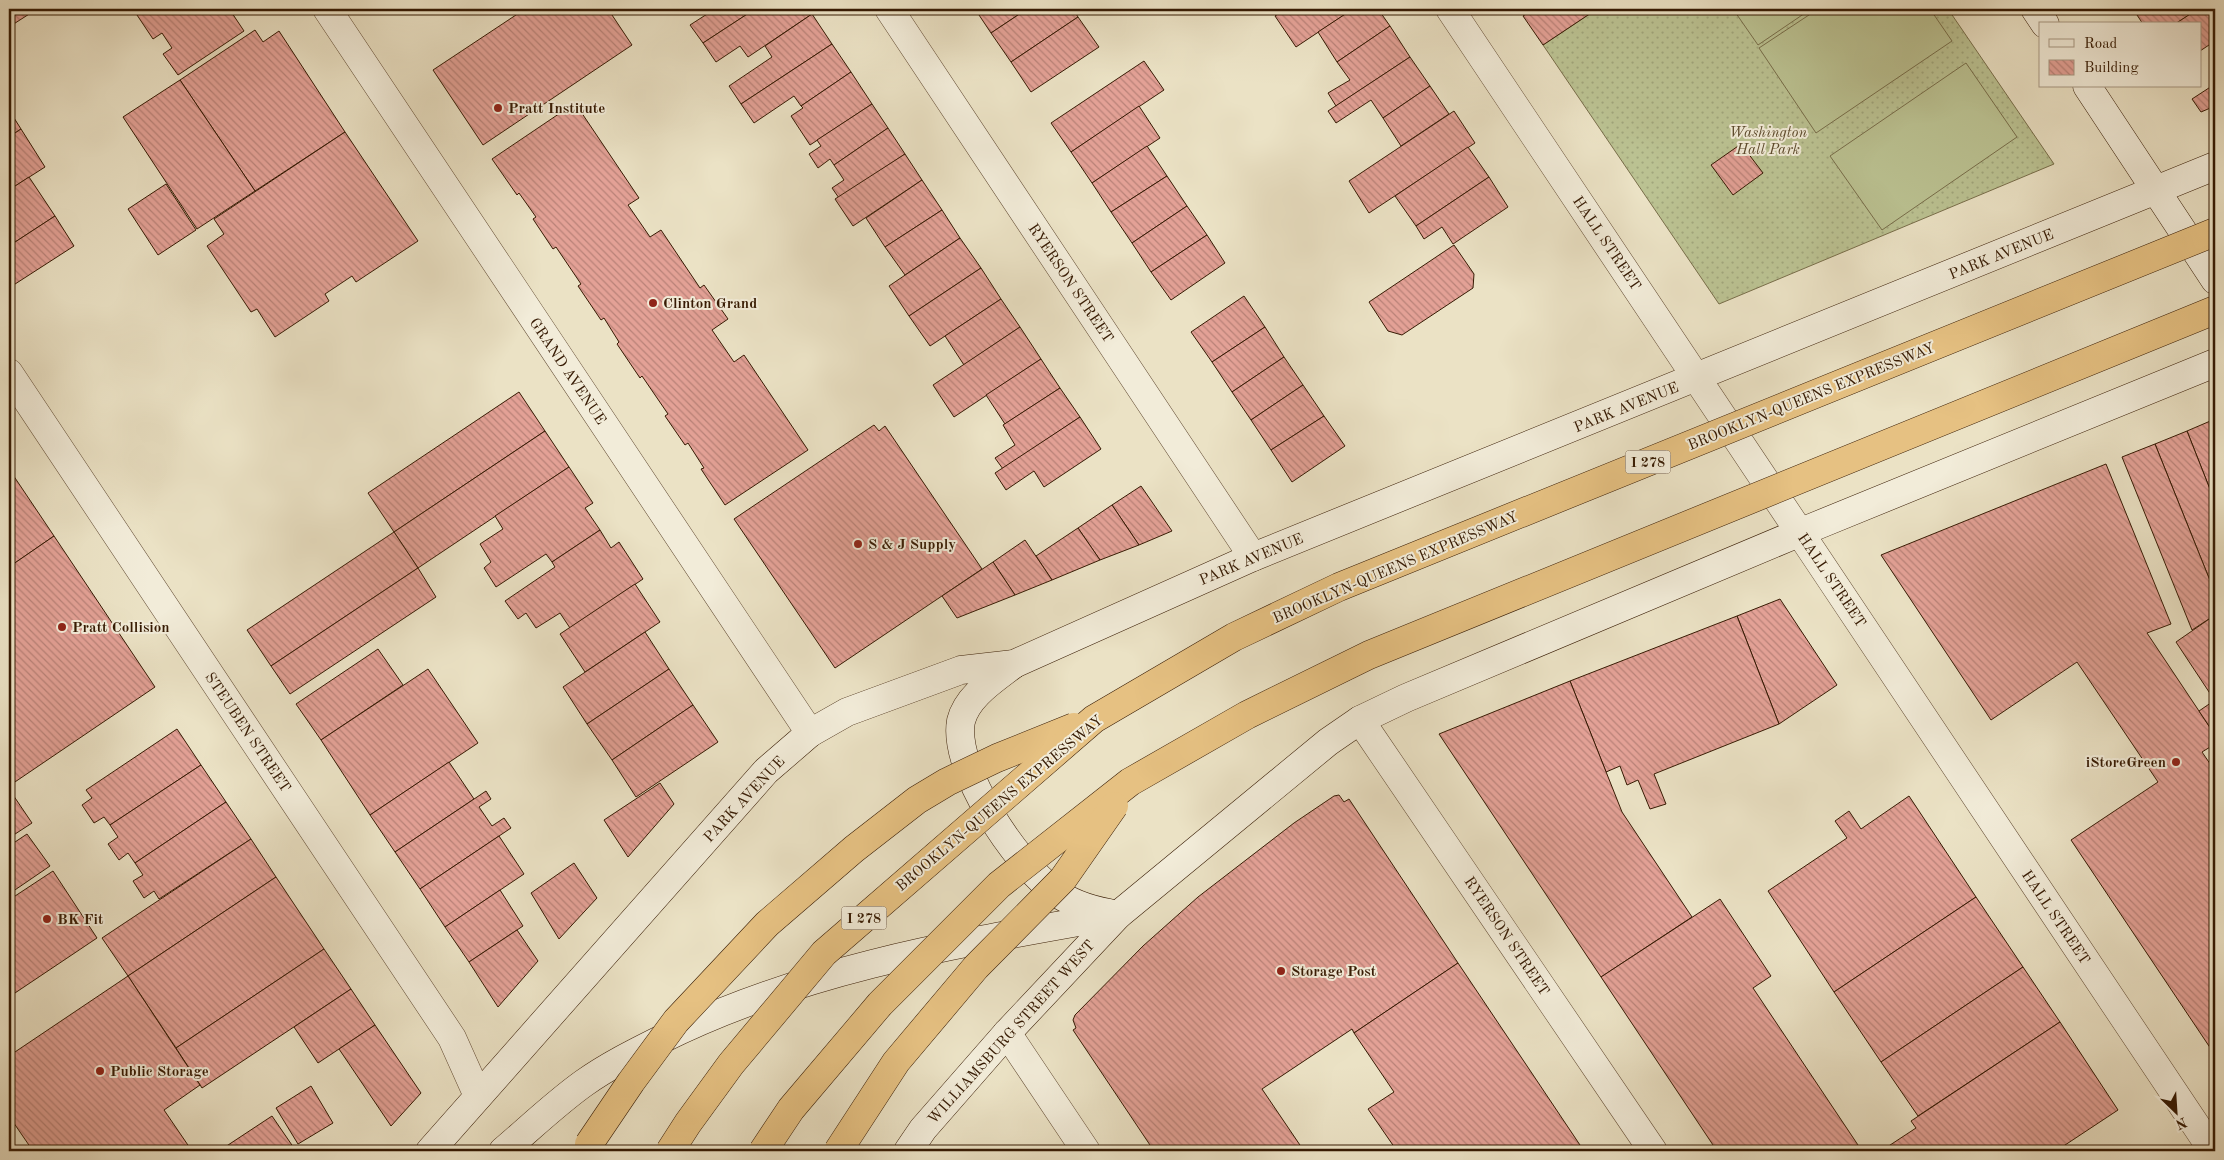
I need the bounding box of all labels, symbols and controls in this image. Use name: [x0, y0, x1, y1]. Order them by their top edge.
legend: [2039, 22, 2202, 88]
text: Road: [2084, 37, 2118, 52]
text: Building: [2084, 61, 2139, 76]
marker: Pratt Institute: [492, 102, 504, 114]
place label: Pratt Institute: [508, 102, 605, 117]
park label: Washington Hall Park: [1729, 126, 1807, 158]
street label: HALL STREET: [1569, 194, 1643, 294]
street label: RYERSON STREET: [1024, 222, 1115, 346]
street label: PARK AVENUE: [1947, 228, 2056, 283]
marker: Clinton Grand: [647, 297, 659, 309]
place label: Clinton Grand: [663, 297, 757, 312]
street label: GRAND AVENUE: [526, 316, 608, 428]
street label: BROOKLYN-QUEENS EXPRESSWAY: [1686, 341, 1937, 454]
street label: PARK AVENUE: [1572, 381, 1681, 436]
road number: I 278: [1626, 451, 1670, 474]
street label: BROOKLYN-QUEENS EXPRESSWAY: [1271, 510, 1520, 627]
street label: HALL STREET: [1794, 531, 1868, 631]
street label: PARK AVENUE: [1197, 532, 1306, 589]
marker: S & J Supply: [852, 538, 864, 550]
place label: S & J Supply: [868, 538, 956, 553]
marker: Pratt Collision: [56, 621, 68, 633]
place label: Pratt Collision: [72, 621, 170, 636]
street label: STEUBEN STREET: [201, 670, 292, 795]
street label: BROOKLYN-QUEENS EXPRESSWAY: [894, 713, 1106, 895]
street label: PARK AVENUE: [702, 754, 789, 846]
place label: iStoreGreen: [2086, 756, 2166, 771]
marker: iStoreGreen: [2170, 756, 2182, 768]
street label: HALL STREET: [2018, 868, 2092, 968]
street label: RYERSON STREET: [1460, 875, 1551, 999]
road number: I 278: [842, 906, 886, 930]
marker: BK Fit: [41, 913, 53, 925]
place label: BK Fit: [57, 913, 104, 928]
street label: WILLIAMSBURG STREET WEST: [926, 938, 1098, 1128]
marker: Storage Post: [1275, 965, 1287, 977]
place label: Storage Post: [1291, 965, 1377, 980]
marker: Public Storage: [94, 1065, 106, 1077]
place label: Public Storage: [110, 1065, 209, 1080]
north arrow: [2152, 1088, 2202, 1138]
text: N: [2173, 1114, 2189, 1132]

